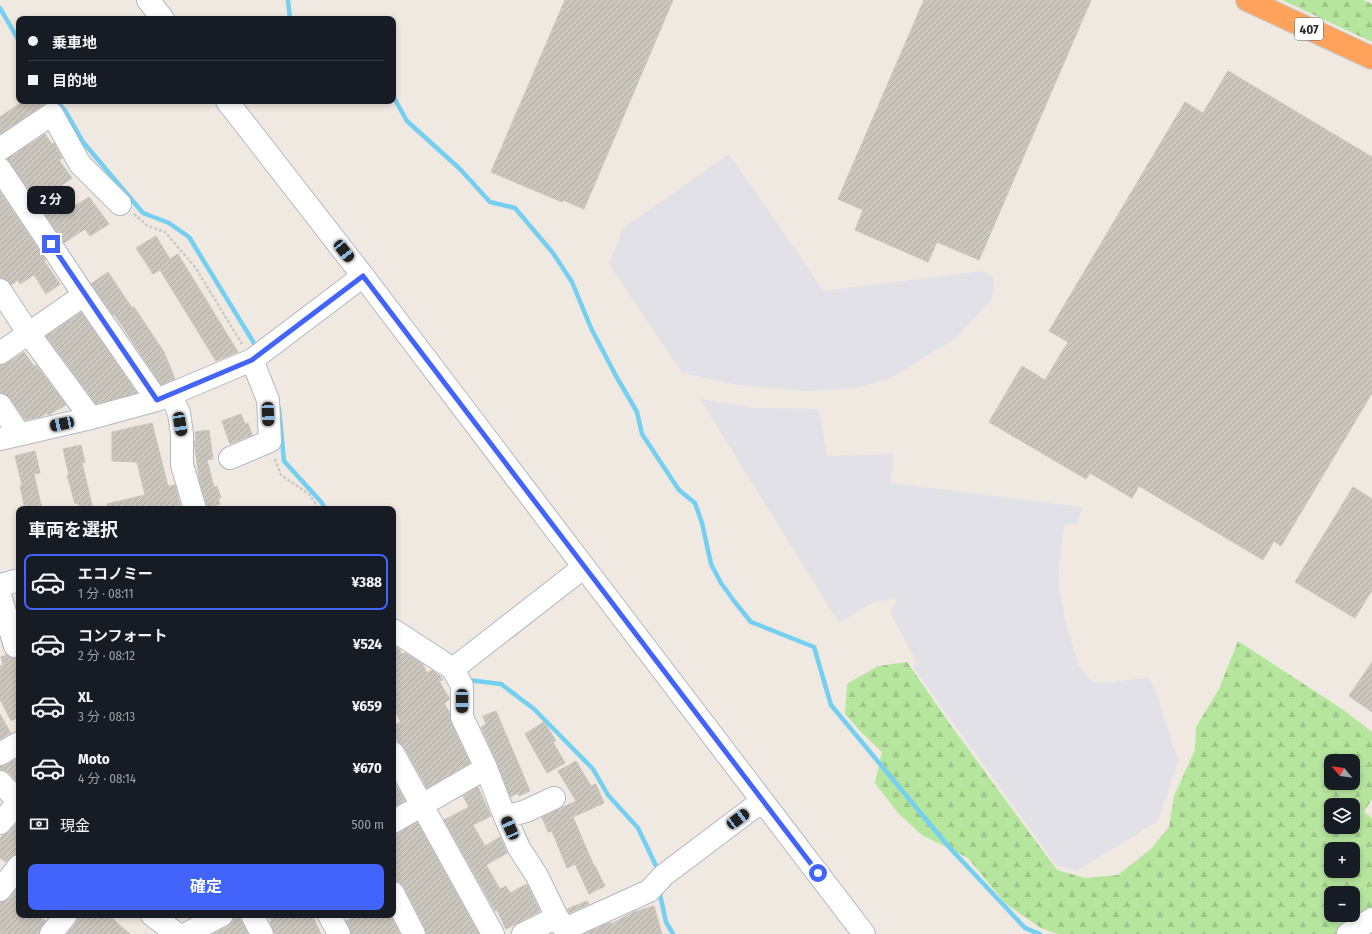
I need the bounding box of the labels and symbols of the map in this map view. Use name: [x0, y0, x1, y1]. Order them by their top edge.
road number: 407: [1295, 18, 1323, 40]
callout: 2 分: [27, 186, 75, 214]
route end: [42, 235, 60, 253]
car: [332, 238, 356, 264]
car: [262, 402, 274, 426]
car: [172, 411, 188, 437]
car: [49, 416, 75, 432]
car: [456, 689, 468, 713]
north arrow: [1324, 754, 1360, 790]
car: [725, 807, 751, 831]
car: [500, 815, 520, 841]
route start: [809, 864, 827, 882]

